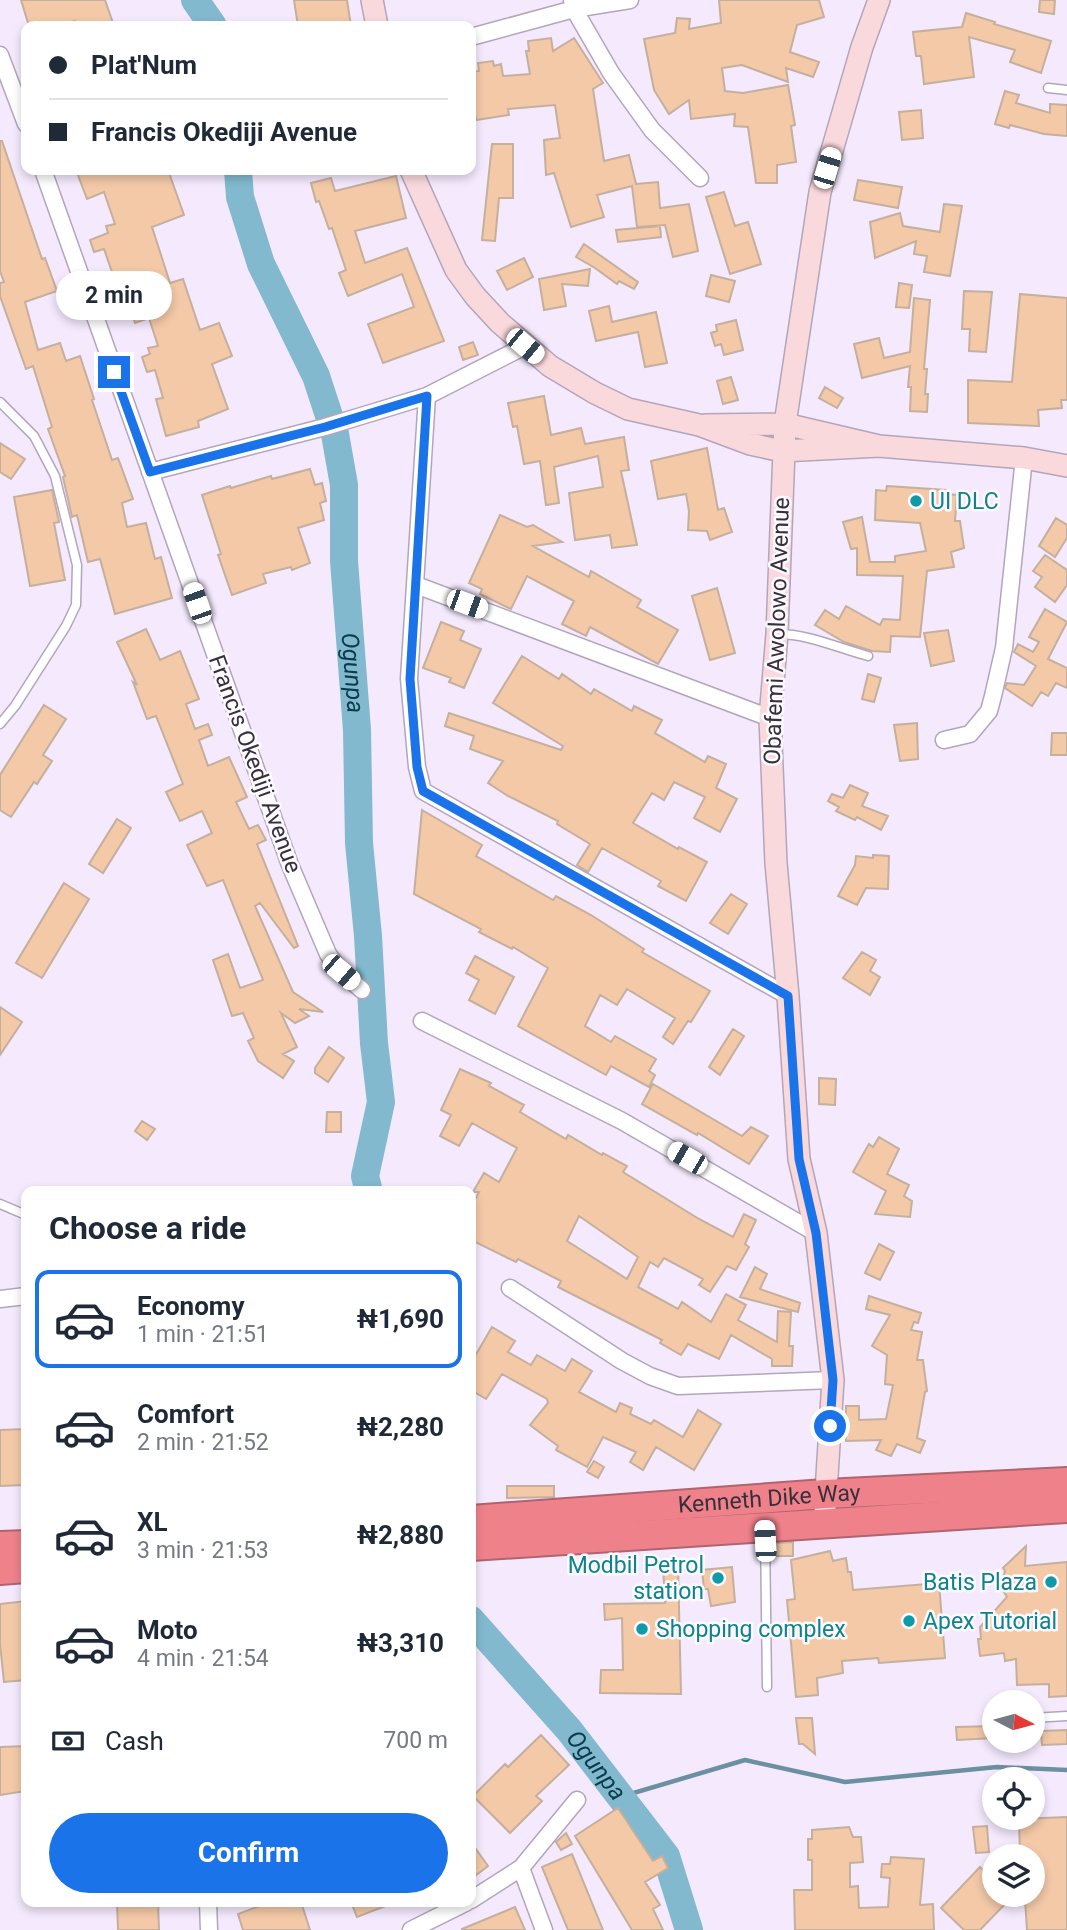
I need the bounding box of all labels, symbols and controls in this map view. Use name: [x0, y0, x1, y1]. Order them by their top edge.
text: Plat'Num: [91, 50, 197, 80]
text: Francis Okediji Avenue: [91, 117, 357, 147]
car: [811, 145, 844, 191]
callout: 2 min: [56, 270, 172, 320]
text: 2 min: [85, 282, 143, 309]
car: [503, 324, 548, 368]
route end: [98, 356, 130, 388]
place label: UI DLC: [930, 488, 999, 515]
marker: UI DLC: [908, 493, 924, 509]
street label: Obafemi Awolowo Avenue: [759, 497, 795, 765]
car: [181, 580, 214, 626]
car: [444, 587, 491, 621]
water label: Ogunpa: [336, 632, 370, 714]
street label: Francis Okediji Avenue: [203, 651, 307, 877]
car: [319, 950, 364, 994]
car: [664, 1138, 711, 1178]
text: Choose a ride: [49, 1209, 246, 1247]
icon: car: [53, 1288, 116, 1351]
text: Economy: [137, 1291, 244, 1321]
text: ₦1,690: [357, 1304, 444, 1334]
text: 1 min · 21:51: [137, 1321, 269, 1348]
icon: car: [53, 1396, 116, 1459]
text: Comfort: [137, 1399, 234, 1429]
route start: [814, 1410, 846, 1442]
text: ₦2,280: [357, 1412, 444, 1442]
text: 2 min · 21:52: [137, 1429, 269, 1456]
street label: Kenneth Dike Way: [677, 1479, 861, 1518]
icon: car: [53, 1504, 116, 1567]
text: XL: [137, 1507, 168, 1537]
car: [754, 1519, 777, 1563]
text: ₦2,880: [357, 1520, 444, 1550]
text: 3 min · 21:53: [137, 1537, 269, 1564]
place label: Modbil Petrol station: [568, 1552, 704, 1605]
place label: Batis Plaza: [923, 1569, 1037, 1596]
marker: Modbil Petrol station: [710, 1570, 726, 1586]
marker: Batis Plaza: [1043, 1574, 1059, 1590]
place label: Apex Tutorial: [923, 1608, 1057, 1635]
icon: car: [53, 1612, 116, 1675]
marker: Apex Tutorial: [901, 1613, 917, 1629]
text: Moto: [137, 1615, 198, 1645]
place label: Shopping complex: [656, 1616, 846, 1643]
marker: Shopping complex: [634, 1621, 650, 1637]
text: ₦3,310: [357, 1628, 444, 1658]
text: 4 min · 21:54: [137, 1645, 269, 1672]
north arrow: [982, 1690, 1045, 1754]
map controls: [982, 1690, 1045, 1907]
icon: cash: [49, 1722, 87, 1760]
water label: Ogunpa: [561, 1725, 632, 1806]
text: Cash: [105, 1726, 164, 1756]
text: 700 m: [383, 1727, 448, 1754]
button: locate: [982, 1767, 1045, 1830]
button: Confirm: [49, 1813, 448, 1893]
button: layers: [982, 1844, 1045, 1907]

